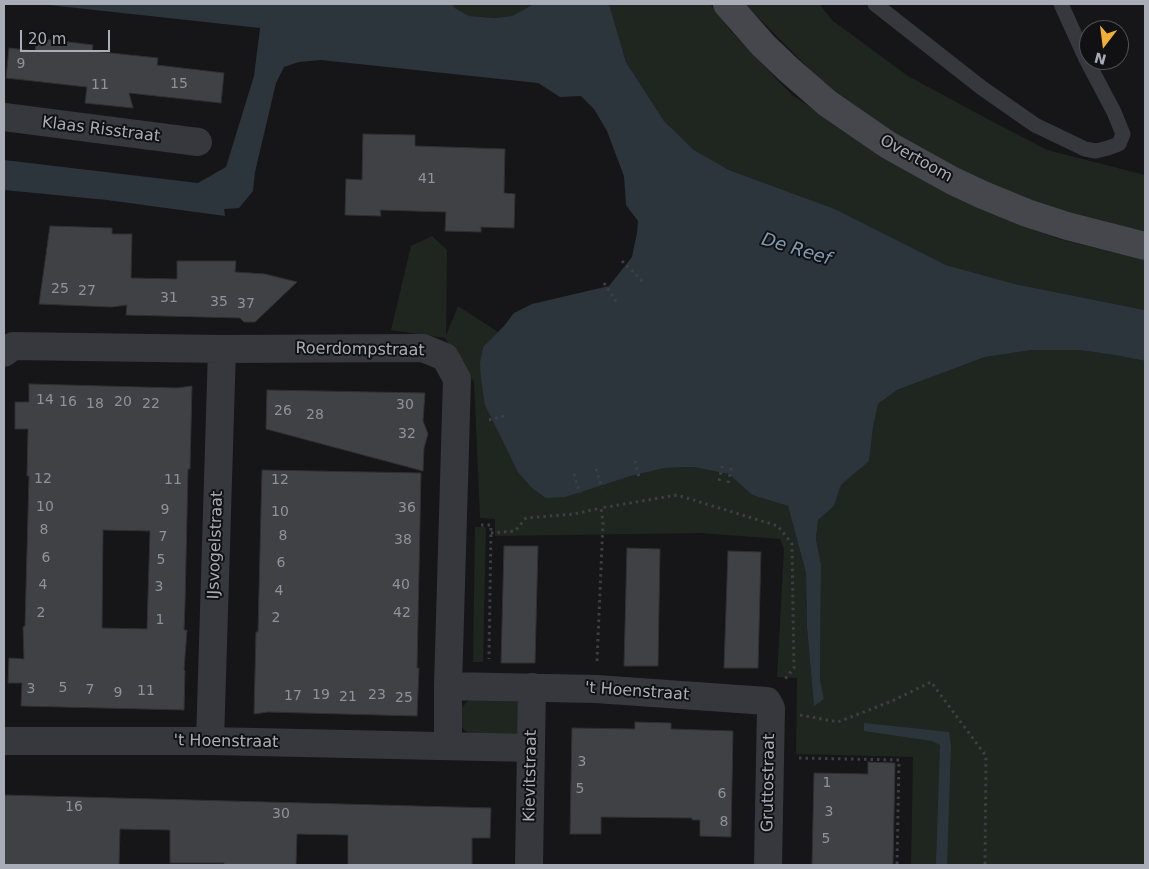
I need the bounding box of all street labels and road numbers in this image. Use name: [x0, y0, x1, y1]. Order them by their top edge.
street label: Klaas Risstraat: [41, 113, 161, 147]
street label: Overtoom: [876, 131, 956, 187]
street label: Roerdompstraat: [295, 339, 425, 361]
street label: IJsvogelstraat: [205, 490, 227, 600]
street label: 't Hoenstraat: [584, 679, 690, 705]
street label: Kievitstraat: [521, 730, 541, 822]
street label: 't Hoenstraat: [174, 731, 278, 753]
street label: Gruttostraat: [759, 734, 779, 832]

